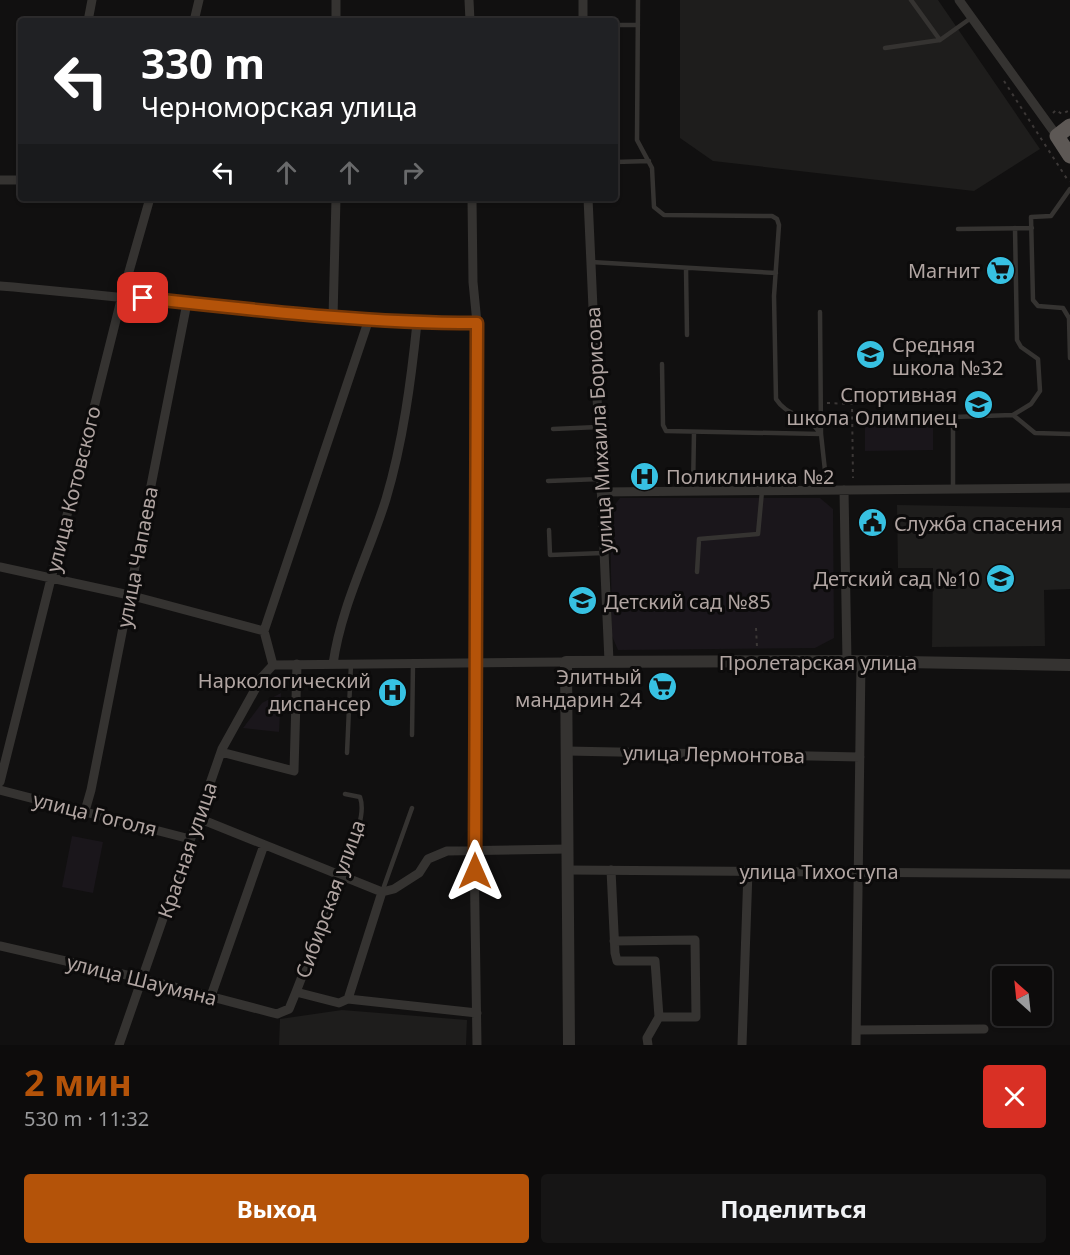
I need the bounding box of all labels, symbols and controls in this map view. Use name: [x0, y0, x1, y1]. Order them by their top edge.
text: 330 m: [141, 34, 265, 91]
icon: left: [42, 42, 120, 120]
text: Черноморская улица: [141, 88, 418, 125]
icon: left: [207, 156, 240, 189]
icon: ahead: [270, 156, 303, 189]
icon: ahead: [333, 156, 366, 189]
icon: right: [396, 156, 429, 189]
supermarket icon: Магнит: [985, 254, 1017, 286]
place label: Магнит: [908, 257, 980, 284]
pin: [117, 272, 168, 323]
icon: arrive: [126, 281, 159, 314]
street label: улица Михаила Борисова: [579, 306, 619, 554]
place label: Средняя школа №32: [892, 331, 1003, 381]
school or university icon: Средняя школа №32: [855, 339, 887, 371]
place label: Спортивная школа Олимпиец: [787, 381, 958, 431]
school or university icon: Спортивная школа Олимпиец: [962, 389, 994, 421]
street label: улица Котовского: [39, 403, 107, 575]
hospital icon: Поликлиника №2: [629, 460, 661, 492]
place label: Поликлиника №2: [666, 463, 835, 490]
street label: улица Чапаева: [110, 484, 164, 630]
public building icon: Служба спасения: [857, 507, 889, 539]
place label: Служба спасения: [894, 510, 1062, 537]
school or university icon: Детский сад №10: [985, 562, 1017, 594]
place label: Детский сад №10: [813, 565, 980, 592]
school or university icon: Детский сад №85: [567, 585, 599, 617]
place label: Детский сад №85: [604, 588, 771, 615]
street label: Пролетарская улица: [719, 649, 917, 676]
place label: Элитный мандарин 24: [515, 663, 643, 713]
place label: Наркологический диспансер: [198, 667, 371, 717]
supermarket icon: Элитный мандарин 24: [647, 671, 679, 703]
hospital icon: Наркологический диспансер: [376, 676, 408, 708]
street label: улица Лермонтова: [623, 739, 805, 769]
street label: Красная улица: [151, 778, 223, 922]
street label: улица Гоголя: [30, 786, 160, 842]
street label: Сибирская улица: [289, 816, 371, 982]
position arrow: [443, 839, 507, 903]
street label: улица Тихоступа: [739, 858, 899, 885]
street label: улица Шаумяна: [64, 948, 220, 1012]
north arrow: [992, 966, 1052, 1026]
map controls: [992, 966, 1052, 1026]
text: 2 мин: [24, 1058, 132, 1107]
button: close: [983, 1065, 1046, 1128]
text: 530 m · 11:32: [24, 1105, 149, 1132]
button: Выход: [24, 1174, 529, 1243]
button: Поделиться: [541, 1174, 1046, 1243]

